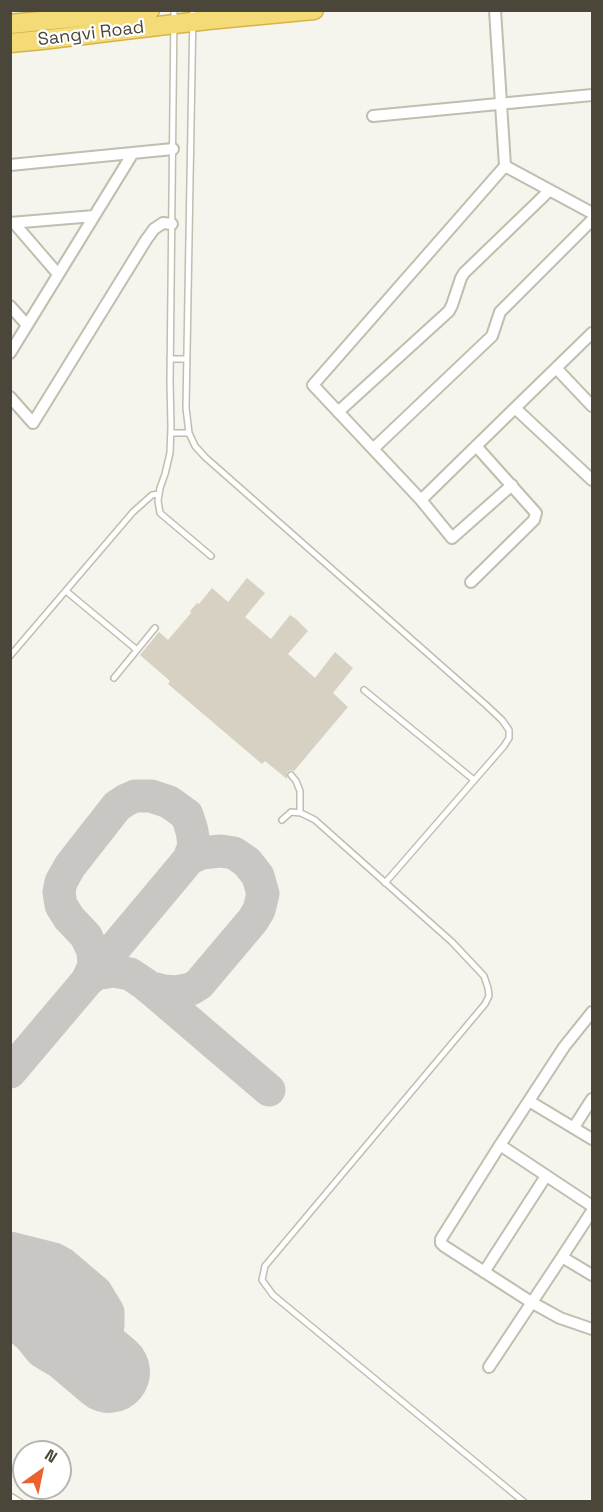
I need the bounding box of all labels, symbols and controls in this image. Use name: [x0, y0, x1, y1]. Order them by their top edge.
street label: Sangvi Road: [37, 17, 145, 51]
north arrow: [12, 1440, 72, 1500]
text: N: [41, 1444, 61, 1468]

